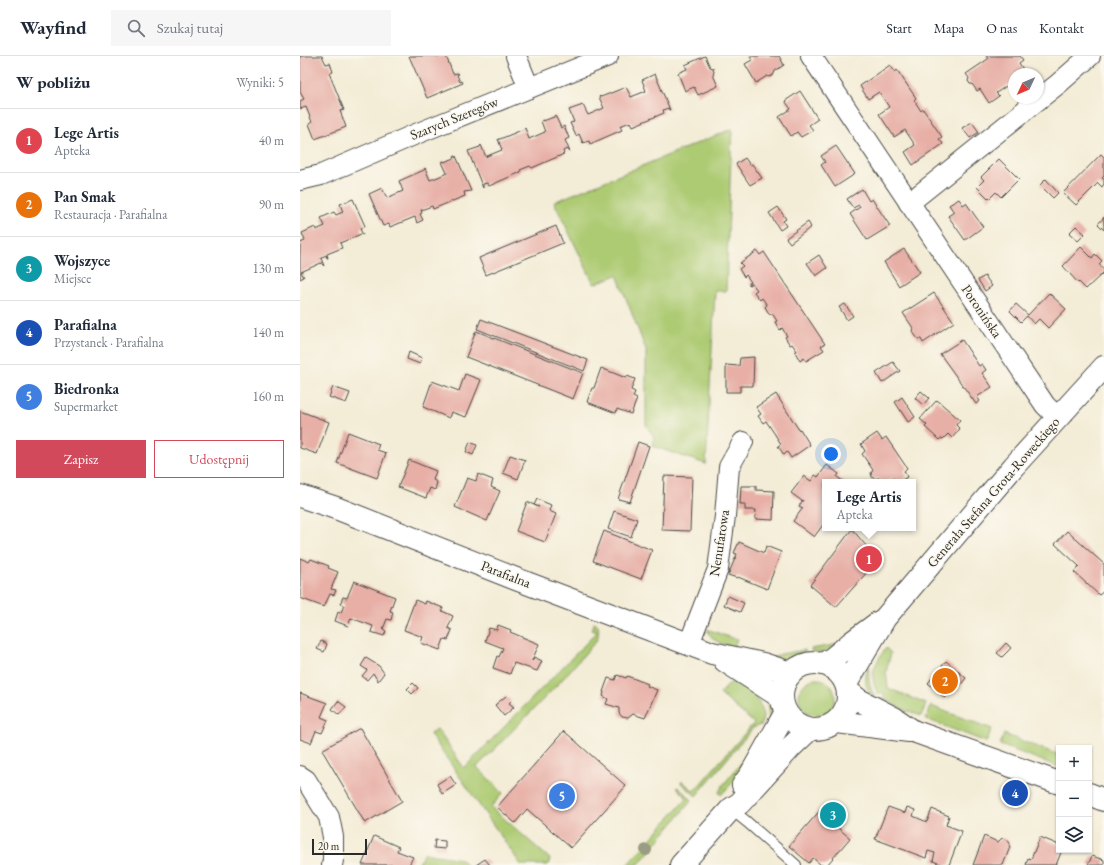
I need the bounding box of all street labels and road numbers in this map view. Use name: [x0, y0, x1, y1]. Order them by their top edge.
street label: Szarych Szeregów: [407, 92, 501, 144]
street label: Poronińska: [958, 281, 1007, 341]
street label: Generała Stefana Grota-Roweckiego: [923, 413, 1063, 571]
street label: Nenufarowa: [705, 508, 733, 578]
street label: Parafialna: [478, 556, 534, 592]

